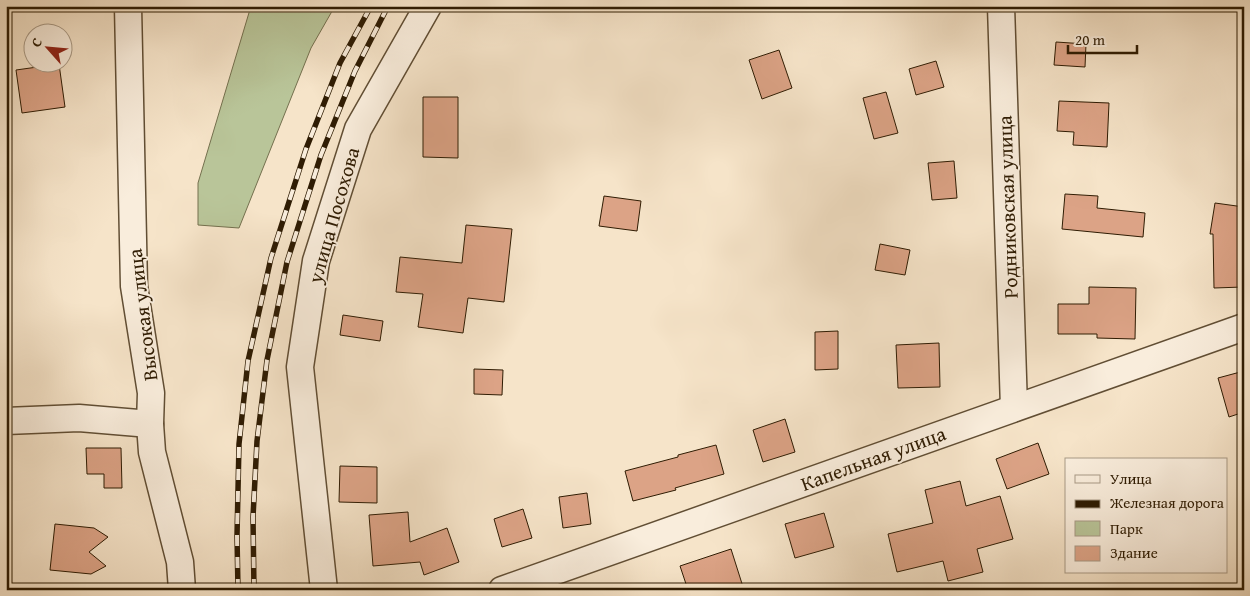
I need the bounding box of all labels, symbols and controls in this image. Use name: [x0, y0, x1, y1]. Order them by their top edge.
north arrow: [22, 22, 72, 72]
scale bar: [1068, 22, 1136, 54]
text: 20 m: [1075, 29, 1106, 50]
text: С: [26, 34, 47, 50]
street label: Родниковская улица: [989, 115, 1025, 299]
street label: улица Посохова: [299, 143, 366, 287]
street label: Высокая улица: [119, 247, 164, 383]
street label: Капельная улица: [796, 418, 950, 498]
legend: [1065, 458, 1228, 574]
text: Улица: [1110, 468, 1153, 489]
text: Железная дорога: [1109, 492, 1225, 513]
text: Парк: [1110, 518, 1143, 539]
text: Здание: [1110, 542, 1158, 563]

